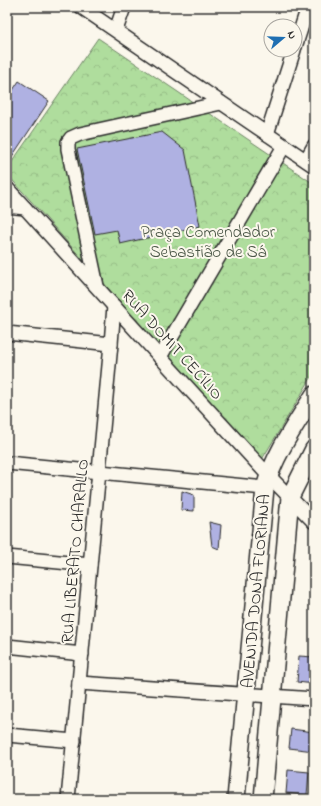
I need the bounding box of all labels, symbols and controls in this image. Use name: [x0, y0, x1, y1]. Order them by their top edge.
north arrow: [263, 18, 303, 58]
text: N: [283, 29, 300, 41]
park label: Praça Comendador Sebastião de Sá: [141, 220, 276, 265]
street label: RUA DOMIT CECÍLIO: [115, 284, 228, 406]
street label: RUA LIBERATO CHARALLO: [55, 458, 96, 644]
street label: AVENIDA DONA FLORIANA: [236, 493, 277, 689]

